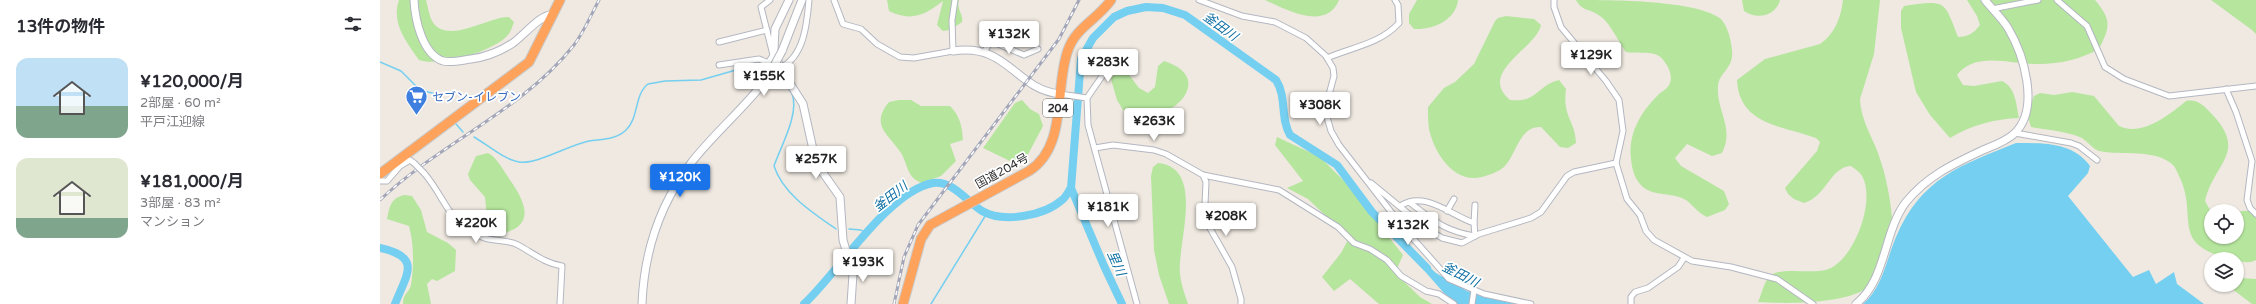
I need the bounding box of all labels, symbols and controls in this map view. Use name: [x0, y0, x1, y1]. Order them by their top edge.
water label: 釜田川: [1200, 9, 1243, 46]
icon: filters: [342, 13, 364, 35]
text: 13件の物件: [16, 16, 105, 37]
pin: ¥132K: [981, 21, 1037, 55]
text: ¥132K: [988, 26, 1030, 42]
pin: ¥129K: [1563, 42, 1619, 76]
text: ¥129K: [1570, 47, 1612, 63]
pin: ¥283K: [1080, 49, 1136, 83]
text: ¥283K: [1087, 54, 1129, 70]
pin: ¥155K: [736, 63, 792, 97]
text: ¥155K: [743, 68, 785, 84]
text: ¥120,000/月: [140, 71, 244, 92]
icon: home: [48, 74, 96, 122]
supermarket icon: セブン-イレブン: [404, 84, 430, 117]
place label: セブン-イレブン: [432, 90, 521, 104]
pin: ¥308K: [1292, 92, 1348, 126]
text: 2部屋 · 60 m²: [140, 95, 221, 111]
text: ¥308K: [1299, 97, 1341, 113]
road number: 204: [1043, 99, 1073, 117]
pin: ¥263K: [1126, 108, 1182, 142]
text: ¥263K: [1133, 113, 1175, 129]
text: 平戸江迎線: [140, 114, 205, 130]
pin: ¥257K: [788, 146, 844, 180]
text: ¥257K: [795, 151, 837, 167]
street label: 国道204号: [973, 151, 1031, 191]
pin: ¥120K: [652, 164, 708, 198]
text: ¥120K: [659, 169, 701, 185]
text: ¥181,000/月: [140, 171, 244, 192]
icon: home: [48, 174, 96, 222]
water label: 釜田川: [870, 177, 912, 215]
pin: ¥181K: [1080, 194, 1136, 228]
text: 3部屋 · 83 m²: [140, 195, 221, 211]
text: ¥181K: [1087, 199, 1129, 215]
pin: ¥208K: [1198, 203, 1254, 237]
map controls: [2204, 204, 2244, 292]
button: locate: [2204, 204, 2244, 244]
text: ¥208K: [1205, 208, 1247, 224]
pin: ¥220K: [448, 210, 504, 244]
pin: ¥132K: [1380, 212, 1436, 246]
text: マンション: [140, 214, 205, 230]
text: ¥220K: [455, 215, 497, 231]
text: ¥132K: [1387, 217, 1429, 233]
water label: 里川: [1103, 248, 1129, 280]
pin: ¥193K: [835, 249, 891, 283]
button: layers: [2204, 252, 2244, 292]
text: ¥193K: [842, 254, 884, 270]
water label: 釜田川: [1440, 259, 1483, 292]

